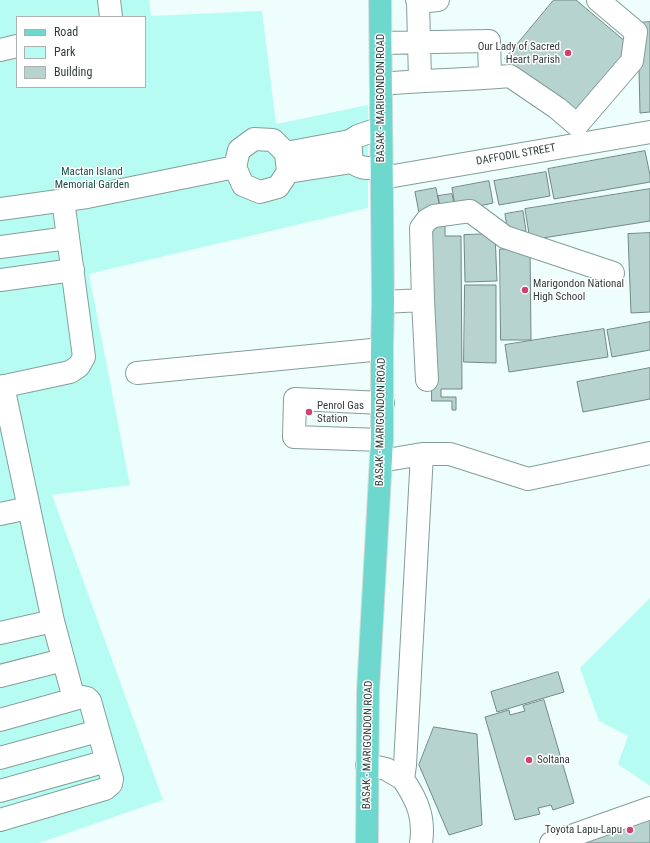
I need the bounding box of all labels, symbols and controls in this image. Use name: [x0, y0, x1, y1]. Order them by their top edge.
legend: [16, 16, 146, 88]
text: Road: [54, 25, 78, 39]
street label: BASAK - MARIGONDON ROAD: [374, 34, 388, 162]
place label: Our Lady of Sacred Heart Parish: [478, 40, 560, 66]
text: Park: [54, 45, 75, 59]
marker: Our Lady of Sacred Heart Parish: [563, 48, 573, 58]
text: Building: [54, 65, 92, 79]
street label: DAFFODIL STREET: [475, 142, 557, 168]
park label: Mactan Island Memorial Garden: [55, 165, 129, 191]
place label: Marigondon National High School: [533, 277, 624, 303]
marker: Marigondon National High School: [520, 285, 530, 295]
street label: BASAK - MARIGONDON ROAD: [373, 358, 389, 486]
place label: Penrol Gas Station: [317, 399, 364, 425]
marker: Penrol Gas Station: [304, 407, 314, 417]
street label: BASAK - MARIGONDON ROAD: [360, 681, 376, 809]
place label: Soltana: [537, 753, 570, 767]
marker: Soltana: [524, 755, 534, 765]
place label: Toyota Lapu-Lapu: [545, 823, 622, 837]
marker: Toyota Lapu-Lapu: [625, 825, 635, 835]

